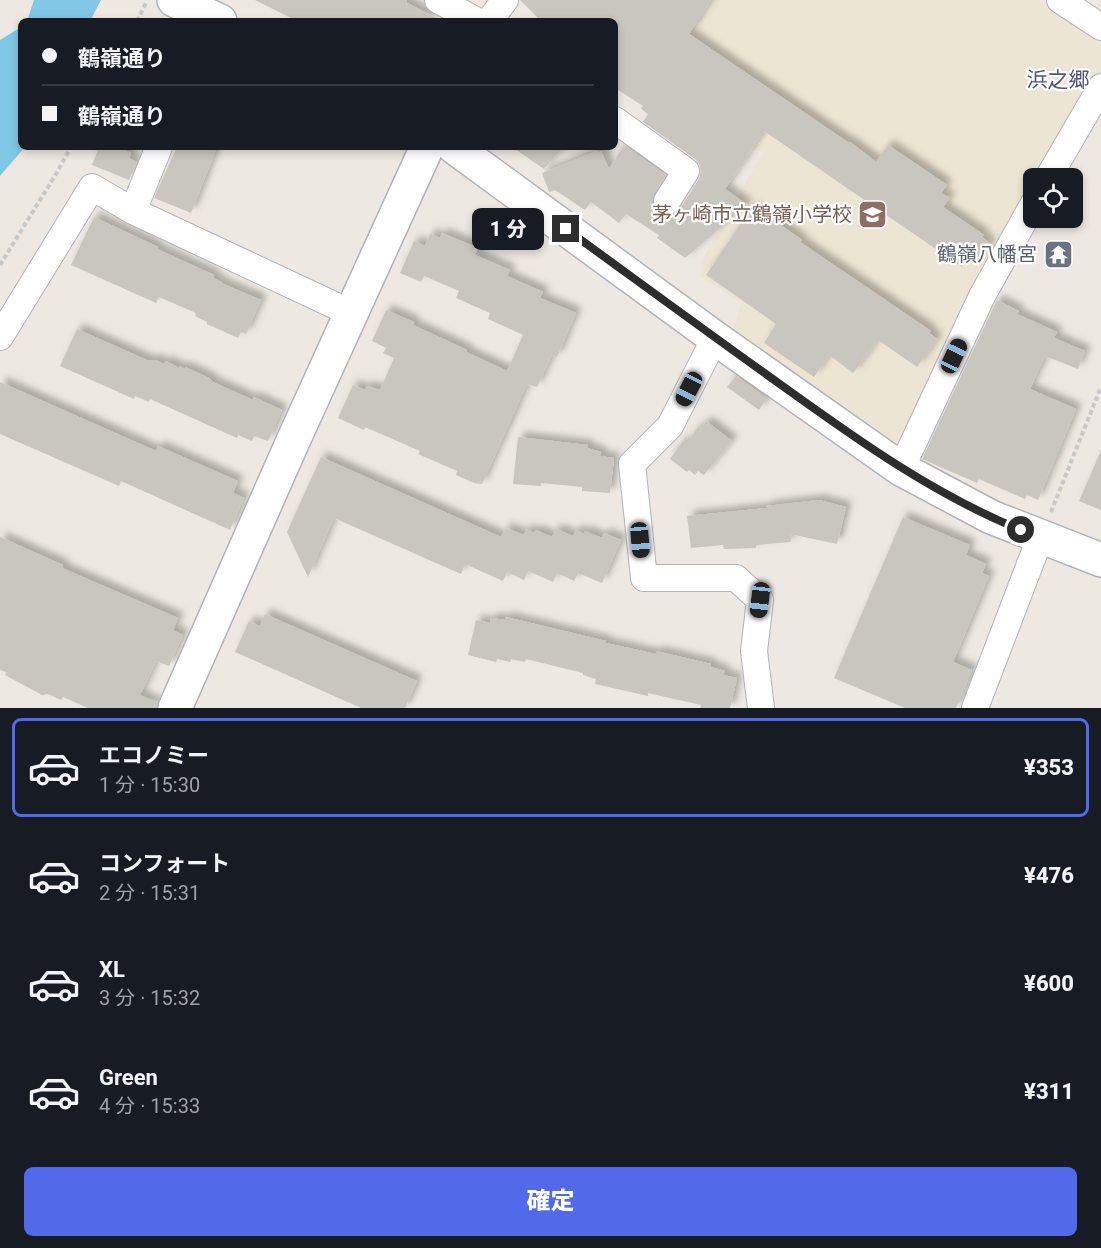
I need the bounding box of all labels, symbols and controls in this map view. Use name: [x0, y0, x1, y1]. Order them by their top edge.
text: 鶴嶺通り: [78, 46, 166, 71]
district label: 浜之郷: [1027, 68, 1090, 92]
text: 鶴嶺通り: [78, 104, 166, 129]
map controls: [1023, 168, 1083, 228]
button: locate: [1023, 168, 1083, 228]
school or university icon: 茅ヶ崎市立鶴嶺小学校: [857, 198, 889, 230]
place label: 茅ヶ崎市立鶴嶺小学校: [652, 202, 852, 226]
callout: 1 分: [473, 208, 545, 250]
route end: [552, 215, 579, 242]
text: 1 分: [490, 217, 526, 241]
temple icon: 鶴嶺八幡宮: [1042, 238, 1074, 270]
place label: 鶴嶺八幡宮: [937, 242, 1037, 266]
car: [938, 336, 970, 376]
car: [673, 369, 705, 409]
route start: [1007, 516, 1034, 543]
car: [629, 521, 651, 559]
car: [749, 581, 771, 619]
icon: car: [27, 741, 81, 795]
text: エコノミー: [99, 743, 209, 768]
text: ¥353: [1024, 755, 1074, 780]
text: 1 分 · 15:30: [99, 773, 200, 797]
icon: car: [27, 849, 81, 903]
text: コンフォート: [99, 851, 230, 876]
text: ¥476: [1024, 863, 1074, 888]
text: 2 分 · 15:31: [99, 881, 200, 905]
icon: car: [27, 957, 81, 1011]
text: XL: [99, 957, 125, 982]
text: ¥600: [1024, 971, 1074, 996]
text: 3 分 · 15:32: [99, 986, 200, 1010]
icon: car: [27, 1065, 81, 1119]
text: Green: [99, 1065, 158, 1090]
text: ¥311: [1024, 1079, 1074, 1104]
text: 4 分 · 15:33: [99, 1094, 200, 1118]
button: 確定: [24, 1167, 1077, 1236]

